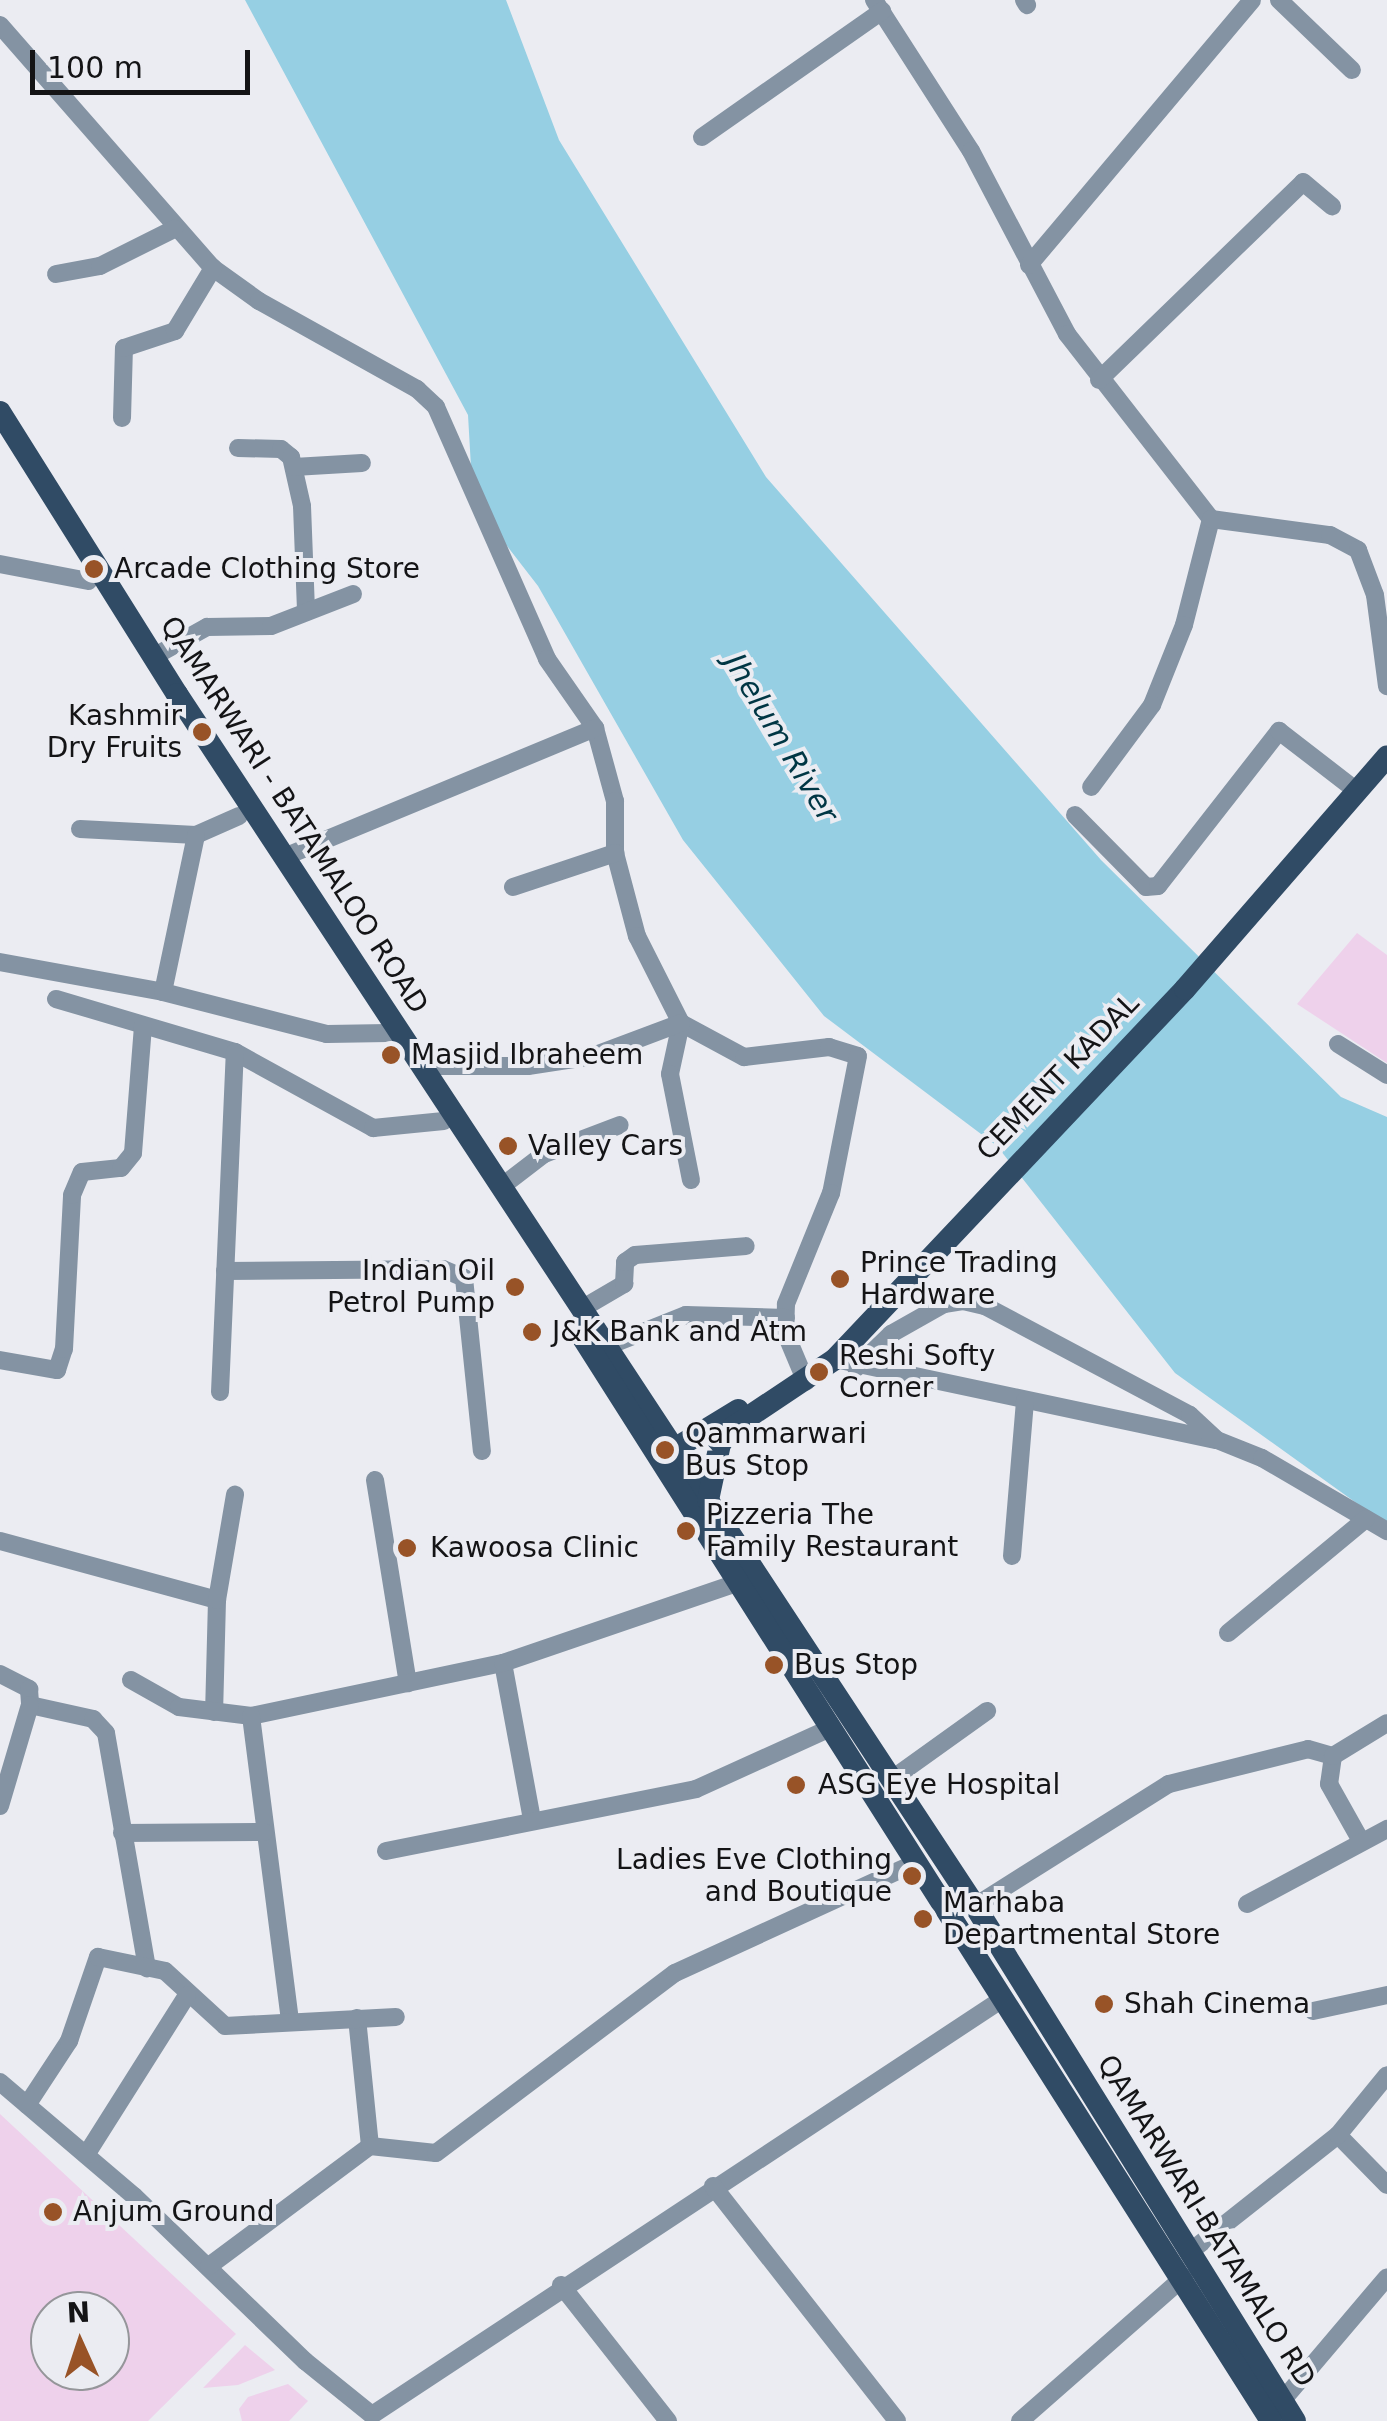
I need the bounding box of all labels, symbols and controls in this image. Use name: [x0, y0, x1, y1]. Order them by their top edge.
scale bar: [35, 30, 255, 92]
text: 100 m: [47, 50, 143, 85]
place label: Arcade Clothing Store: [114, 552, 420, 586]
marker: Arcade Clothing Store: [83, 558, 105, 580]
street label: QAMARWARI - BATAMALOO ROAD: [153, 610, 435, 1020]
water label: Jhelum River: [717, 647, 845, 829]
place label: Kashmir Dry Fruits: [47, 699, 182, 765]
marker: Kashmir Dry Fruits: [191, 721, 213, 743]
street label: CEMENT KADAL: [970, 987, 1146, 1167]
place label: Masjid Ibraheem: [411, 1038, 643, 1072]
marker: Masjid Ibraheem: [380, 1044, 402, 1066]
place label: Valley Cars: [528, 1129, 683, 1163]
marker: Valley Cars: [497, 1135, 519, 1157]
place label: Prince Trading Hardware: [860, 1246, 1058, 1312]
place label: Indian Oil Petrol Pump: [327, 1254, 495, 1320]
marker: Prince Trading Hardware: [829, 1268, 851, 1290]
marker: Indian Oil Petrol Pump: [504, 1276, 526, 1298]
place label: J&K Bank and Atm: [552, 1315, 807, 1349]
marker: J&K Bank and Atm: [521, 1321, 543, 1343]
place label: Reshi Softy Corner: [839, 1339, 995, 1405]
marker: Reshi Softy Corner: [808, 1361, 830, 1383]
place label: Qammarwari Bus Stop: [685, 1417, 867, 1483]
marker: Qammarwari Bus Stop: [654, 1439, 676, 1461]
place label: Pizzeria The Family Restaurant: [706, 1498, 958, 1564]
marker: Pizzeria The Family Restaurant: [675, 1520, 697, 1542]
place label: Kawoosa Clinic: [430, 1531, 639, 1565]
marker: Kawoosa Clinic: [394, 1535, 420, 1561]
place label: Bus Stop: [794, 1648, 918, 1682]
marker: Bus Stop: [763, 1654, 785, 1676]
place label: ASG Eye Hospital: [818, 1768, 1060, 1802]
marker: ASG Eye Hospital: [783, 1772, 809, 1798]
place label: Ladies Eve Clothing and Boutique: [616, 1843, 892, 1909]
marker: Ladies Eve Clothing and Boutique: [901, 1865, 923, 1887]
place label: Marhaba Departmental Store: [943, 1886, 1220, 1952]
marker: Marhaba Departmental Store: [912, 1908, 934, 1930]
place label: Shah Cinema: [1124, 1987, 1310, 2021]
marker: Shah Cinema: [1093, 1993, 1115, 2015]
street label: QAMARWARI-BATAMALO RD: [1090, 2049, 1322, 2393]
place label: Anjum Ground: [73, 2195, 275, 2229]
marker: Anjum Ground: [42, 2201, 64, 2223]
north arrow: [30, 2291, 130, 2391]
text: N: [66, 2295, 91, 2330]

